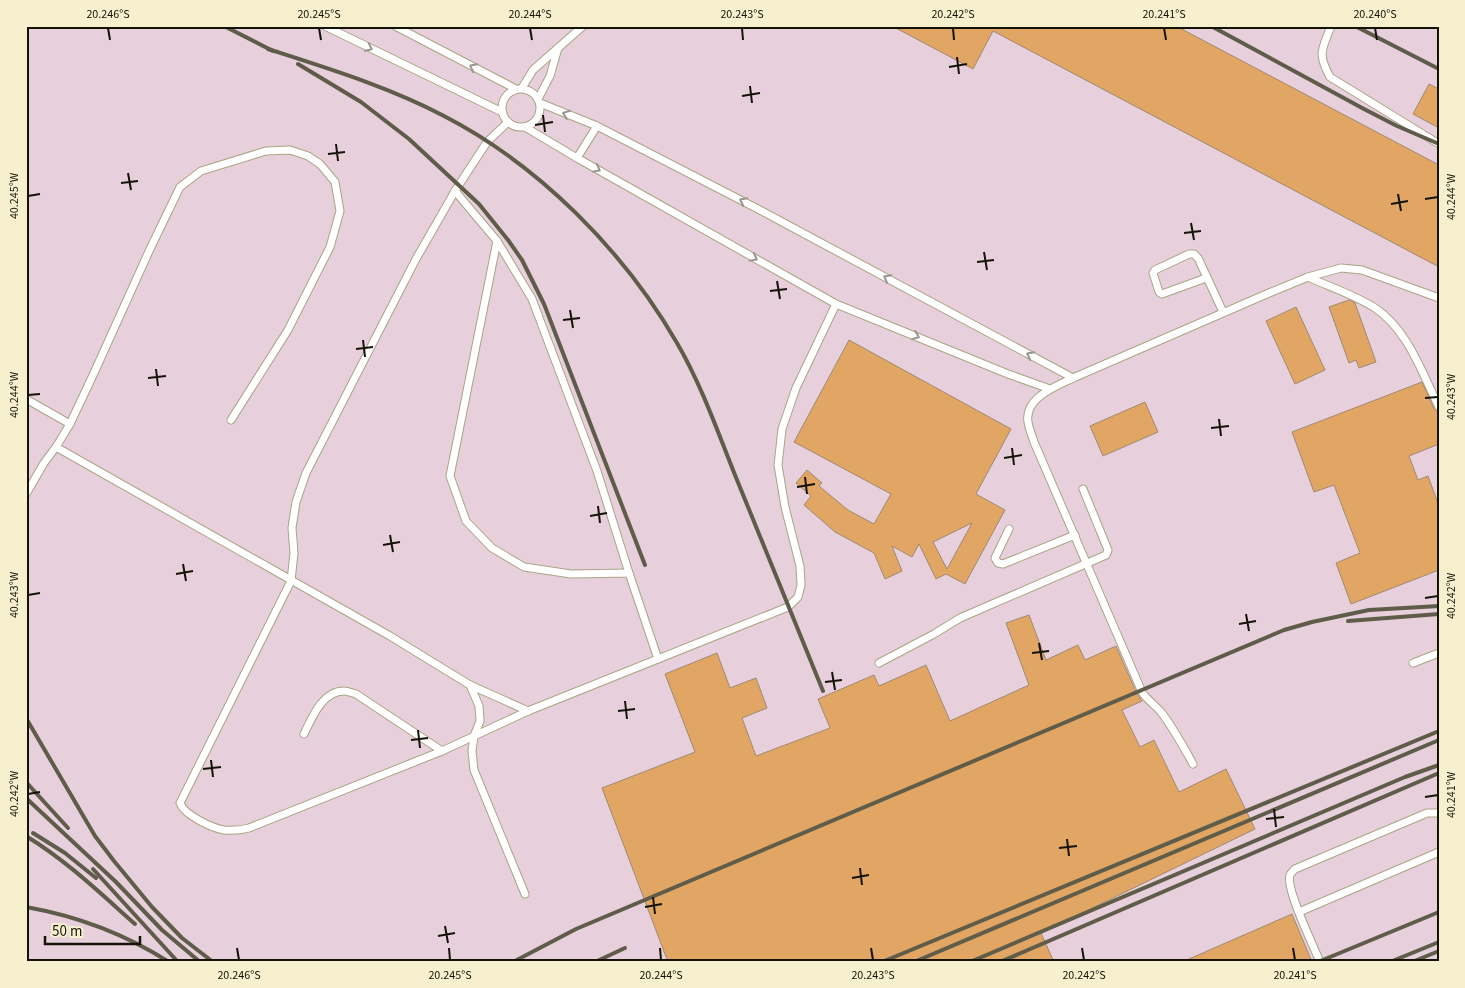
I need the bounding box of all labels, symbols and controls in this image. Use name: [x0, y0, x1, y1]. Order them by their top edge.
text: 20.246°S: [86, 6, 130, 23]
text: 20.245°S: [297, 6, 341, 23]
text: 20.244°S: [508, 6, 552, 23]
text: 20.243°S: [720, 6, 764, 23]
text: 20.242°S: [931, 6, 975, 23]
text: 20.241°S: [1142, 6, 1186, 23]
text: 20.240°S: [1353, 6, 1397, 23]
one-way arrow: [364, 41, 373, 52]
one-way arrow: [469, 63, 478, 73]
one-way arrow: [562, 110, 571, 120]
one-way arrow: [592, 163, 601, 173]
text: 40.245°W: [6, 172, 23, 219]
text: 40.244°W: [1443, 173, 1460, 220]
one-way arrow: [740, 197, 749, 207]
one-way arrow: [749, 251, 758, 261]
one-way arrow: [883, 274, 892, 284]
one-way arrow: [911, 330, 920, 341]
one-way arrow: [1026, 351, 1035, 361]
text: 40.244°W: [6, 371, 23, 418]
text: 40.243°W: [1443, 373, 1460, 420]
text: 40.243°W: [6, 571, 23, 618]
text: 40.242°W: [1443, 572, 1460, 619]
text: 40.242°W: [6, 770, 23, 817]
text: 40.241°W: [1443, 771, 1460, 818]
scale bar: [45, 913, 140, 945]
text: 50 m: [52, 921, 82, 942]
text: 20.246°S: [217, 967, 261, 984]
text: 20.245°S: [428, 967, 472, 984]
text: 20.244°S: [639, 967, 683, 984]
text: 20.243°S: [851, 967, 895, 984]
text: 20.242°S: [1062, 967, 1106, 984]
text: 20.241°S: [1273, 967, 1317, 984]

